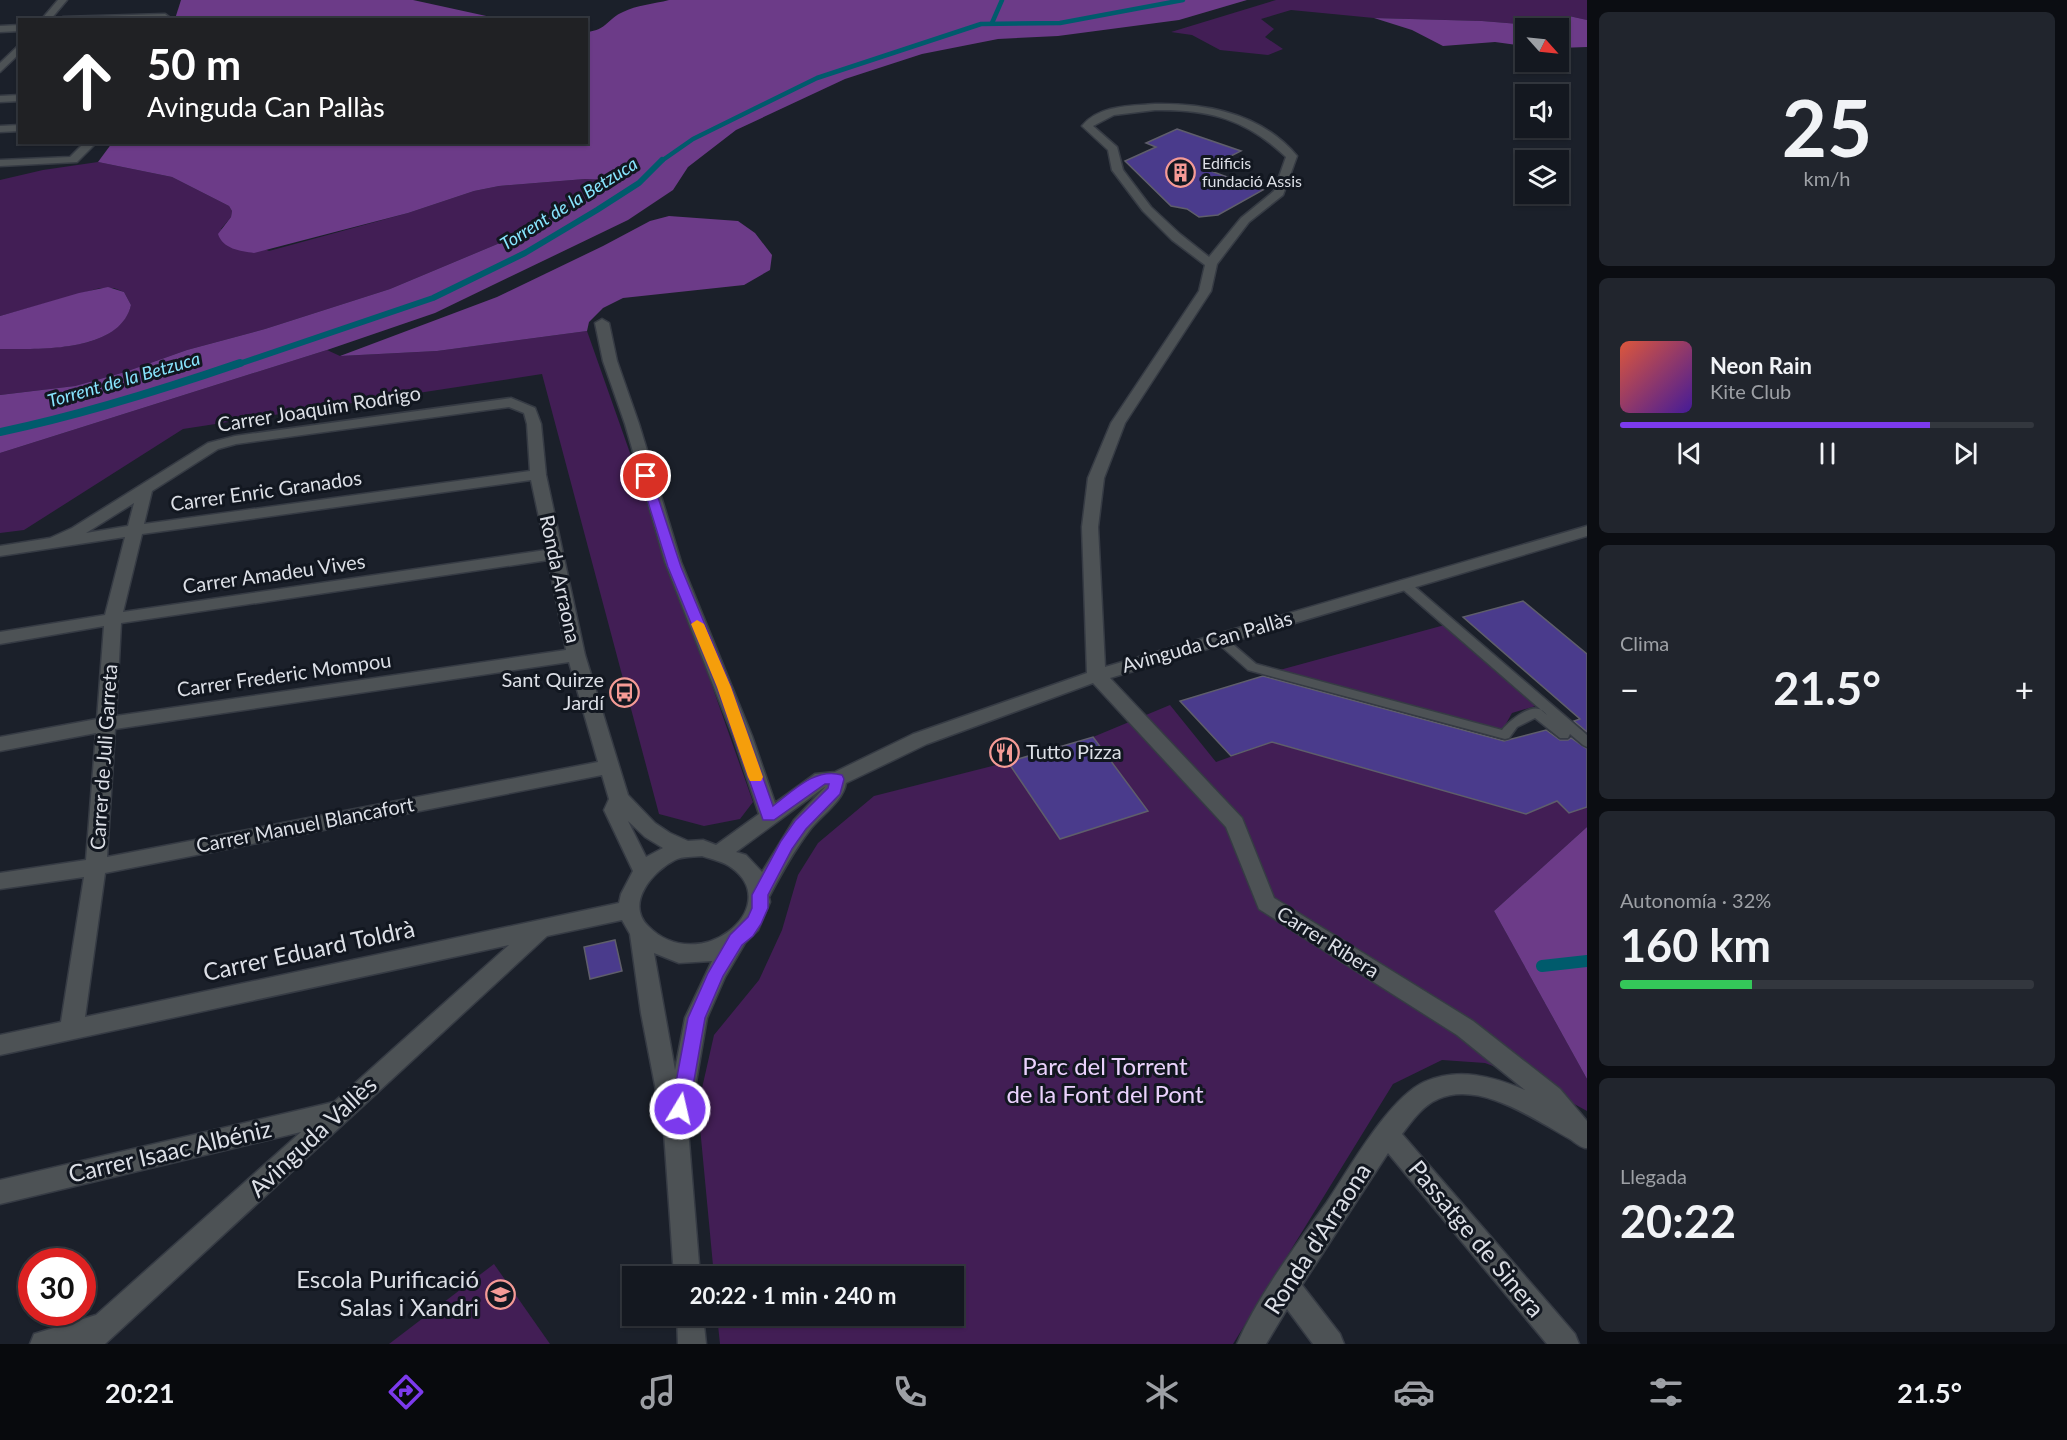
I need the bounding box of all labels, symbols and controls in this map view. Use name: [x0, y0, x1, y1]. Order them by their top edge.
north arrow: [1515, 18, 1569, 72]
map controls: [1515, 18, 1569, 204]
text: 50 m: [147, 39, 241, 89]
icon: ahead: [48, 42, 126, 120]
text: 25: [1782, 80, 1872, 174]
button: sound: [1515, 84, 1569, 138]
text: Avinguda Can Pallàs: [147, 90, 385, 123]
button: layers: [1515, 150, 1569, 204]
water label: Torrent de la Betzuca: [496, 152, 641, 254]
place label: Edificis fundació Assis: [1202, 153, 1302, 190]
building icon: Edificis fundació Assis: [1165, 156, 1197, 188]
text: km/h: [1804, 166, 1850, 190]
water label: Torrent de la Betzuca: [45, 347, 203, 411]
text: Neon Rain: [1710, 352, 1812, 379]
text: Kite Club: [1710, 379, 1791, 403]
street label: Carrer Joaquim Rodrigo: [215, 380, 422, 436]
icon: previous: [1673, 437, 1706, 470]
icon: pause: [1811, 437, 1844, 470]
icon: next: [1949, 437, 1982, 470]
pin: [620, 450, 671, 501]
icon: arrive: [629, 459, 662, 492]
street label: Carrer Enric Granados: [169, 465, 363, 515]
street label: Ronda Arraona: [536, 513, 586, 645]
street label: Carrer Amadeu Vives: [181, 548, 367, 598]
street label: Avinguda Can Pallàs: [1119, 605, 1295, 677]
text: Clima: [1620, 631, 1669, 655]
street label: Carrer Frederic Mompou: [175, 647, 393, 701]
text: 21.5°: [1773, 661, 1881, 715]
street label: Carrer de Juli Garreta: [85, 663, 121, 851]
place label: Sant Quirze Jardí: [502, 667, 605, 714]
text: −: [1620, 669, 1639, 709]
text: +: [2015, 669, 2034, 709]
bus stop icon: Sant Quirze Jardí: [609, 676, 641, 708]
restaurant icon: Tutto Pizza: [989, 736, 1021, 768]
place label: Tutto Pizza: [1026, 739, 1122, 763]
street label: Carrer Manuel Blancafort: [194, 791, 416, 857]
text: Autonomía · 32%: [1620, 888, 1771, 912]
street label: Carrer Ribera: [1273, 900, 1384, 982]
street label: Carrer Eduard Toldrà: [200, 913, 417, 986]
text: 160 km: [1620, 918, 1771, 972]
park label: Parc del Torrent de la Font del Pont: [1006, 1051, 1204, 1108]
street label: Avinguda Vallès: [242, 1069, 382, 1202]
position arrow: [648, 1077, 712, 1141]
street label: Carrer Isaac Albéniz: [65, 1113, 274, 1188]
street label: Passatge de Sinera: [1403, 1154, 1551, 1322]
street label: Ronda d'Arraona: [1257, 1157, 1376, 1319]
text: Llegada: [1620, 1164, 1687, 1188]
text: 20:22: [1620, 1194, 1736, 1248]
speed limit sign: 30: [18, 1248, 96, 1326]
place label: Escola Purificació Salas i Xandri: [296, 1264, 479, 1321]
school or university icon: Escola Purificació Salas i Xandri: [484, 1278, 516, 1310]
text: 20:22 · 1 min · 240 m: [690, 1282, 896, 1309]
icon: directions: [385, 1371, 427, 1413]
icon: music: [637, 1371, 679, 1413]
icon: phone: [889, 1371, 931, 1413]
icon: climate: [1141, 1371, 1183, 1413]
icon: car: [1393, 1371, 1435, 1413]
icon: filters: [1645, 1371, 1687, 1413]
text: 20:21: [105, 1376, 175, 1409]
text: 21.5°: [1897, 1376, 1962, 1409]

